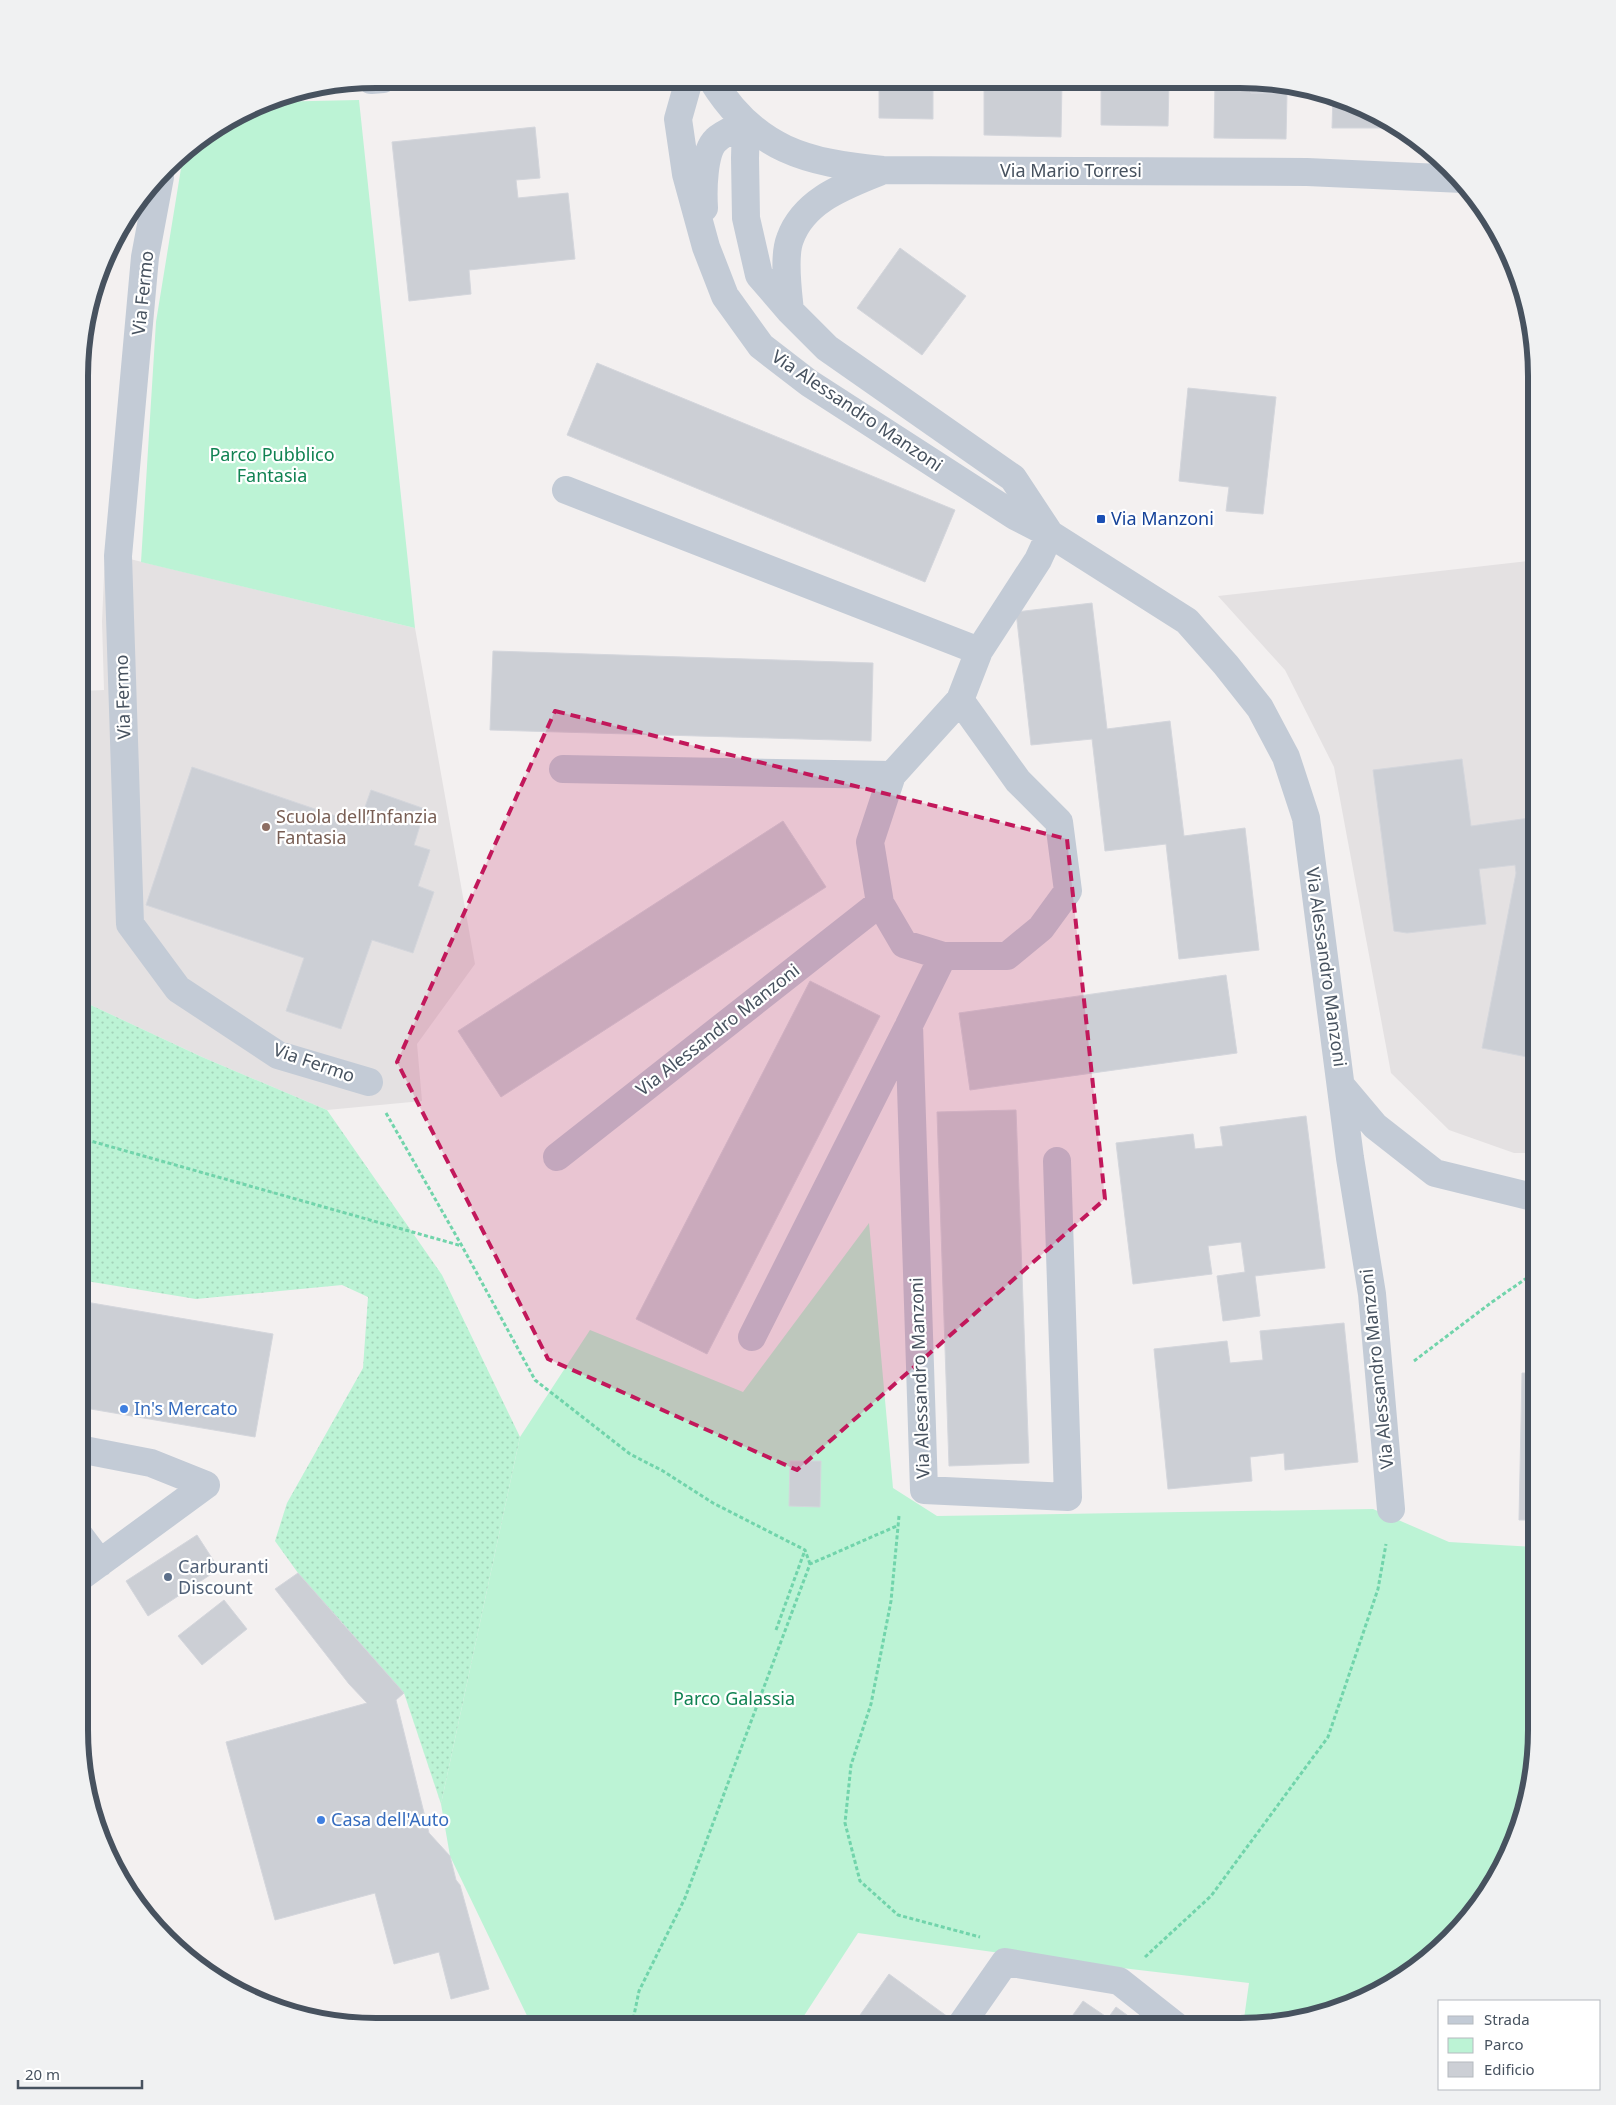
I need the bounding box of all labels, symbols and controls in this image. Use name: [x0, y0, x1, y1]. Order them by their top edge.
street label: Via Mario Torresi: [1000, 158, 1142, 182]
street label: Via Fermo: [126, 249, 158, 336]
street label: Via Alessandro Manzoni: [767, 344, 948, 476]
park label: Parco Pubblico Fantasia: [209, 442, 335, 487]
place label: Via Manzoni: [1111, 506, 1214, 530]
marker: Via Manzoni: [1095, 513, 1107, 525]
street label: Via Fermo: [109, 654, 135, 740]
place label: Scuola dell’Infanzia Fantasia: [276, 804, 437, 849]
marker: Scuola dell’Infanzia Fantasia: [260, 821, 272, 833]
street label: Via Alessandro Manzoni: [1301, 865, 1353, 1068]
street label: Via Alessandro Manzoni: [631, 958, 804, 1101]
street label: Via Fermo: [270, 1037, 358, 1087]
street label: Via Alessandro Manzoni: [1354, 1268, 1398, 1470]
street label: Via Alessandro Manzoni: [903, 1277, 935, 1479]
place label: In's Mercato: [134, 1396, 238, 1420]
marker: In's Mercato: [118, 1403, 130, 1415]
place label: Carburanti Discount: [178, 1554, 269, 1599]
marker: Carburanti Discount: [162, 1571, 174, 1583]
park label: Parco Galassia: [673, 1686, 795, 1710]
place label: Casa dell'Auto: [331, 1807, 449, 1831]
marker: Casa dell'Auto: [315, 1814, 327, 1826]
legend: [1438, 2000, 1601, 2090]
text: Strada: [1484, 2009, 1530, 2029]
text: Parco: [1484, 2034, 1524, 2054]
scale bar: [18, 2058, 141, 2090]
text: Edificio: [1484, 2059, 1535, 2079]
text: 20 m: [25, 2064, 60, 2084]

